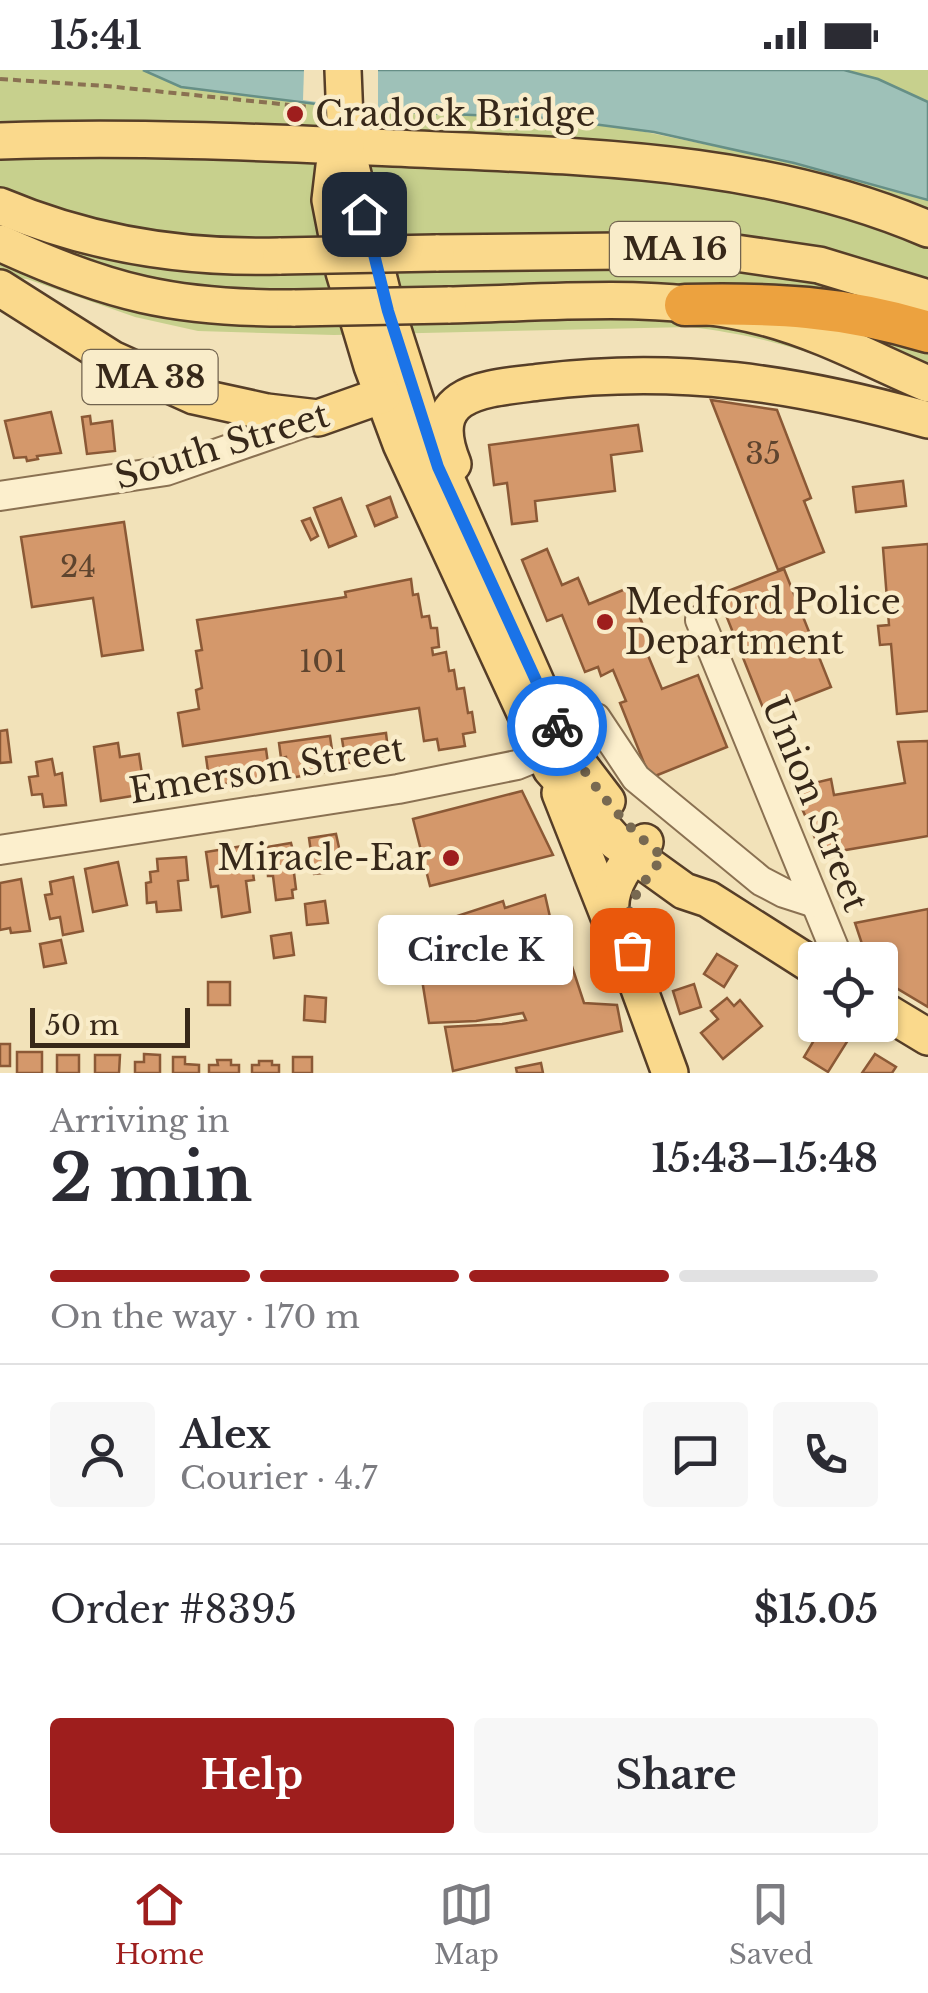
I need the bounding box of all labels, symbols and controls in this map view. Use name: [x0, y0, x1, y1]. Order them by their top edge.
text: 15:41: [50, 12, 142, 59]
place label: Cradock Bridge: [315, 92, 596, 135]
marker: Cradock Bridge: [284, 103, 306, 125]
pin: [322, 172, 407, 257]
icon: home: [337, 187, 392, 242]
road number: MA 16: [610, 222, 740, 276]
road number: MA 38: [82, 350, 218, 404]
street label: South Street: [110, 393, 334, 498]
house number: 35: [745, 435, 781, 472]
house number: 24: [60, 548, 96, 585]
place label: Medford Police Department: [625, 580, 901, 663]
marker: Medford Police Department: [594, 611, 616, 633]
house number: 101: [299, 643, 347, 680]
courier: [507, 676, 607, 776]
street label: Union Street: [753, 690, 878, 917]
icon: bike: [530, 699, 585, 754]
street label: Emerson Street: [126, 727, 408, 812]
place label: Miracle-Ear: [217, 836, 431, 879]
marker: Miracle-Ear: [440, 847, 462, 869]
pin: [590, 908, 675, 993]
callout: Circle K: [377, 915, 572, 985]
icon: bag: [605, 923, 660, 978]
text: Circle K: [407, 930, 544, 970]
map controls: [798, 942, 898, 1042]
button: locate: [798, 942, 898, 1042]
scale bar: [30, 1003, 190, 1048]
text: 50 m: [45, 1008, 119, 1043]
text: Arriving in: [50, 1101, 229, 1141]
text: 15:43–15:48: [652, 1135, 878, 1182]
text: 2 min: [50, 1138, 252, 1219]
text: On the way · 170 m: [50, 1297, 360, 1337]
button: person: [50, 1402, 155, 1507]
button: chat: [643, 1402, 748, 1507]
button: phone: [773, 1402, 878, 1507]
text: Alex: [180, 1411, 271, 1458]
text: Courier · 4.7: [180, 1458, 377, 1498]
text: Order #8395: [50, 1586, 297, 1633]
text: $15.05: [754, 1586, 878, 1633]
button: Help: [50, 1718, 454, 1833]
button: Share: [474, 1718, 878, 1833]
tab: Home: [115, 1877, 204, 1972]
tab: Map: [434, 1877, 499, 1972]
tab: Saved: [729, 1877, 813, 1972]

